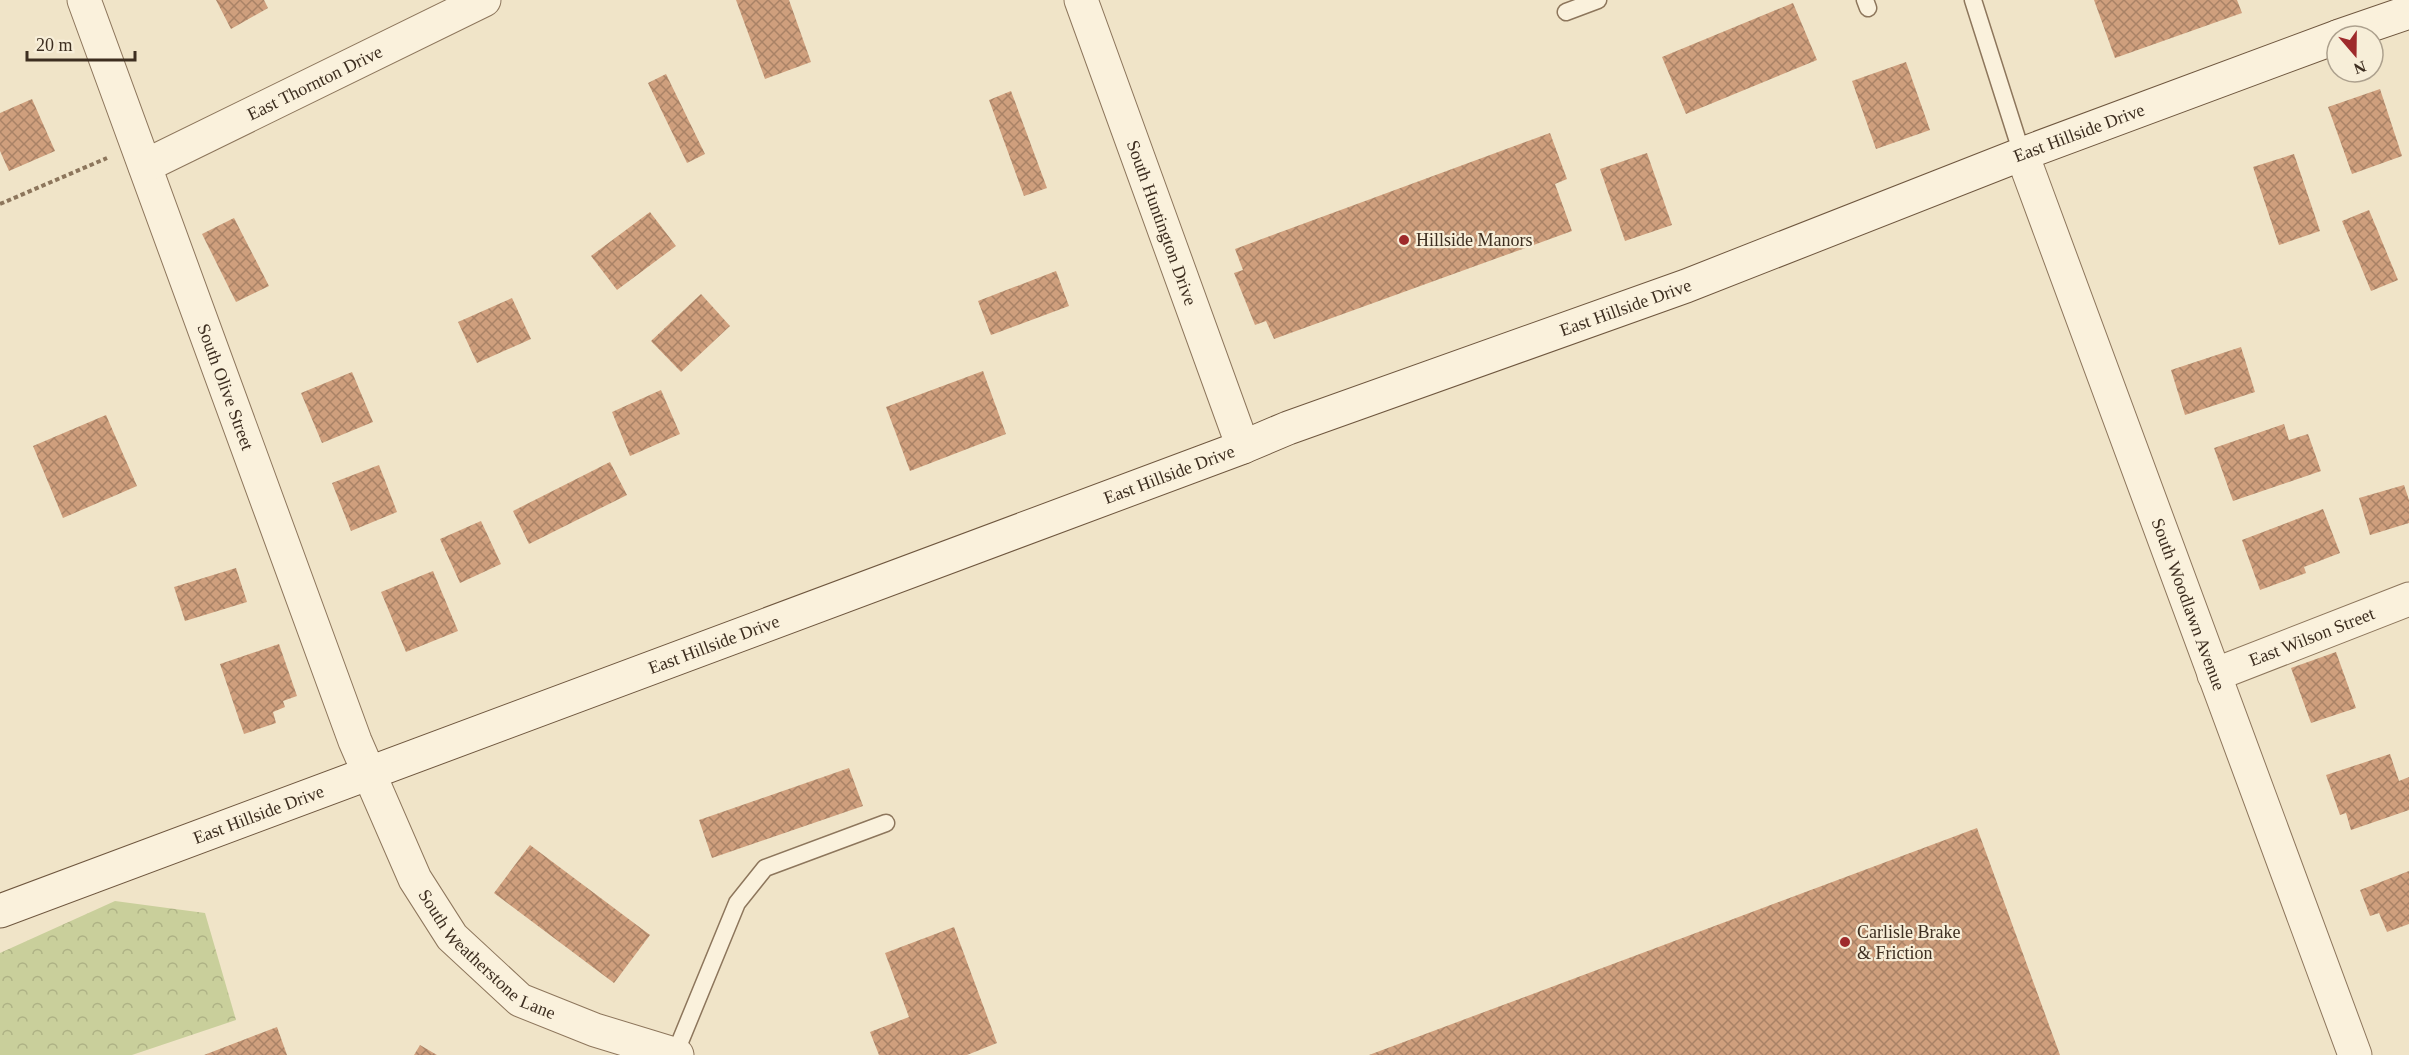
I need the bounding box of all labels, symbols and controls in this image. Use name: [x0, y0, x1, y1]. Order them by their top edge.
scale bar: [27, 24, 135, 62]
north arrow: [2325, 24, 2385, 84]
text: 20 m: [36, 35, 73, 55]
street label: East Thornton Drive: [244, 41, 385, 124]
text: N: [2351, 58, 2368, 78]
street label: East Hillside Drive: [2011, 99, 2147, 166]
street label: South Huntington Drive: [1123, 138, 1201, 308]
place label: Hillside Manors: [1416, 230, 1533, 250]
marker: Hillside Manors: [1397, 233, 1411, 247]
street label: East Hillside Drive: [1557, 275, 1694, 340]
street label: South Olive Street: [193, 321, 258, 453]
street label: East Hillside Drive: [1101, 441, 1237, 508]
street label: South Woodlawn Avenue: [2147, 515, 2229, 693]
street label: East Wilson Street: [2246, 603, 2377, 670]
street label: East Hillside Drive: [646, 611, 782, 678]
street label: East Hillside Drive: [190, 781, 327, 848]
street label: South Weatherstone Lane: [414, 886, 558, 1023]
place label: Carlisle Brake & Friction: [1857, 922, 1960, 963]
marker: Carlisle Brake & Friction: [1838, 935, 1852, 949]

